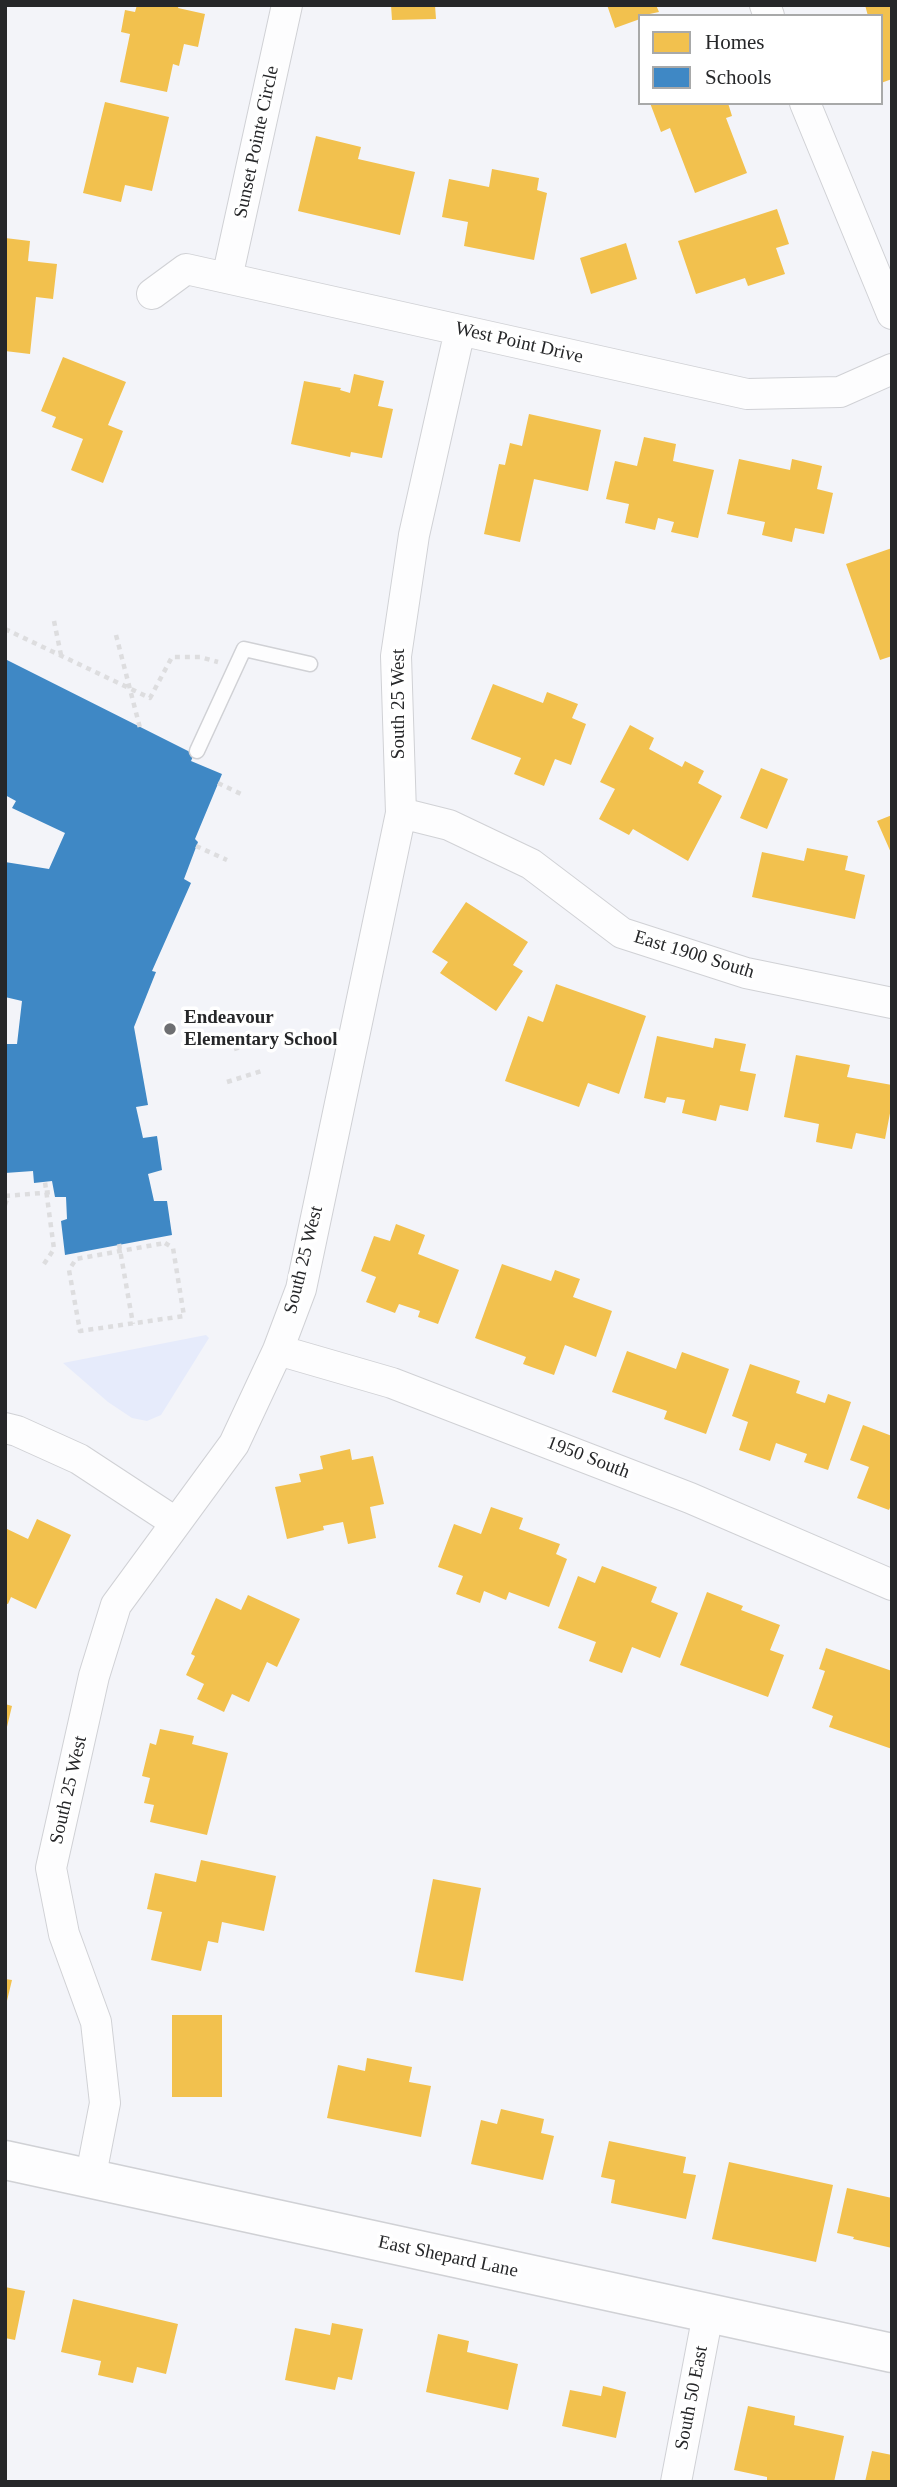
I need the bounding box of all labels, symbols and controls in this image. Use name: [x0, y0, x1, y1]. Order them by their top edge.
legend: [638, 14, 883, 105]
text: Homes: [705, 30, 765, 54]
street label: Sunset Pointe Circle: [230, 64, 284, 220]
text: Schools: [705, 65, 772, 89]
street label: West Point Drive: [453, 317, 585, 369]
street label: South 25 West: [388, 649, 410, 759]
street label: East 1900 South: [631, 926, 757, 984]
place label: Endeavour Elementary School: [184, 1007, 338, 1051]
marker: Endeavour Elementary School: [162, 1021, 178, 1037]
street label: South 25 West: [280, 1204, 328, 1316]
street label: 1950 South: [543, 1432, 633, 1484]
street label: South 25 West: [45, 1734, 93, 1846]
street label: East Shepard Lane: [376, 2231, 520, 2283]
street label: South 50 East: [671, 2344, 713, 2452]

